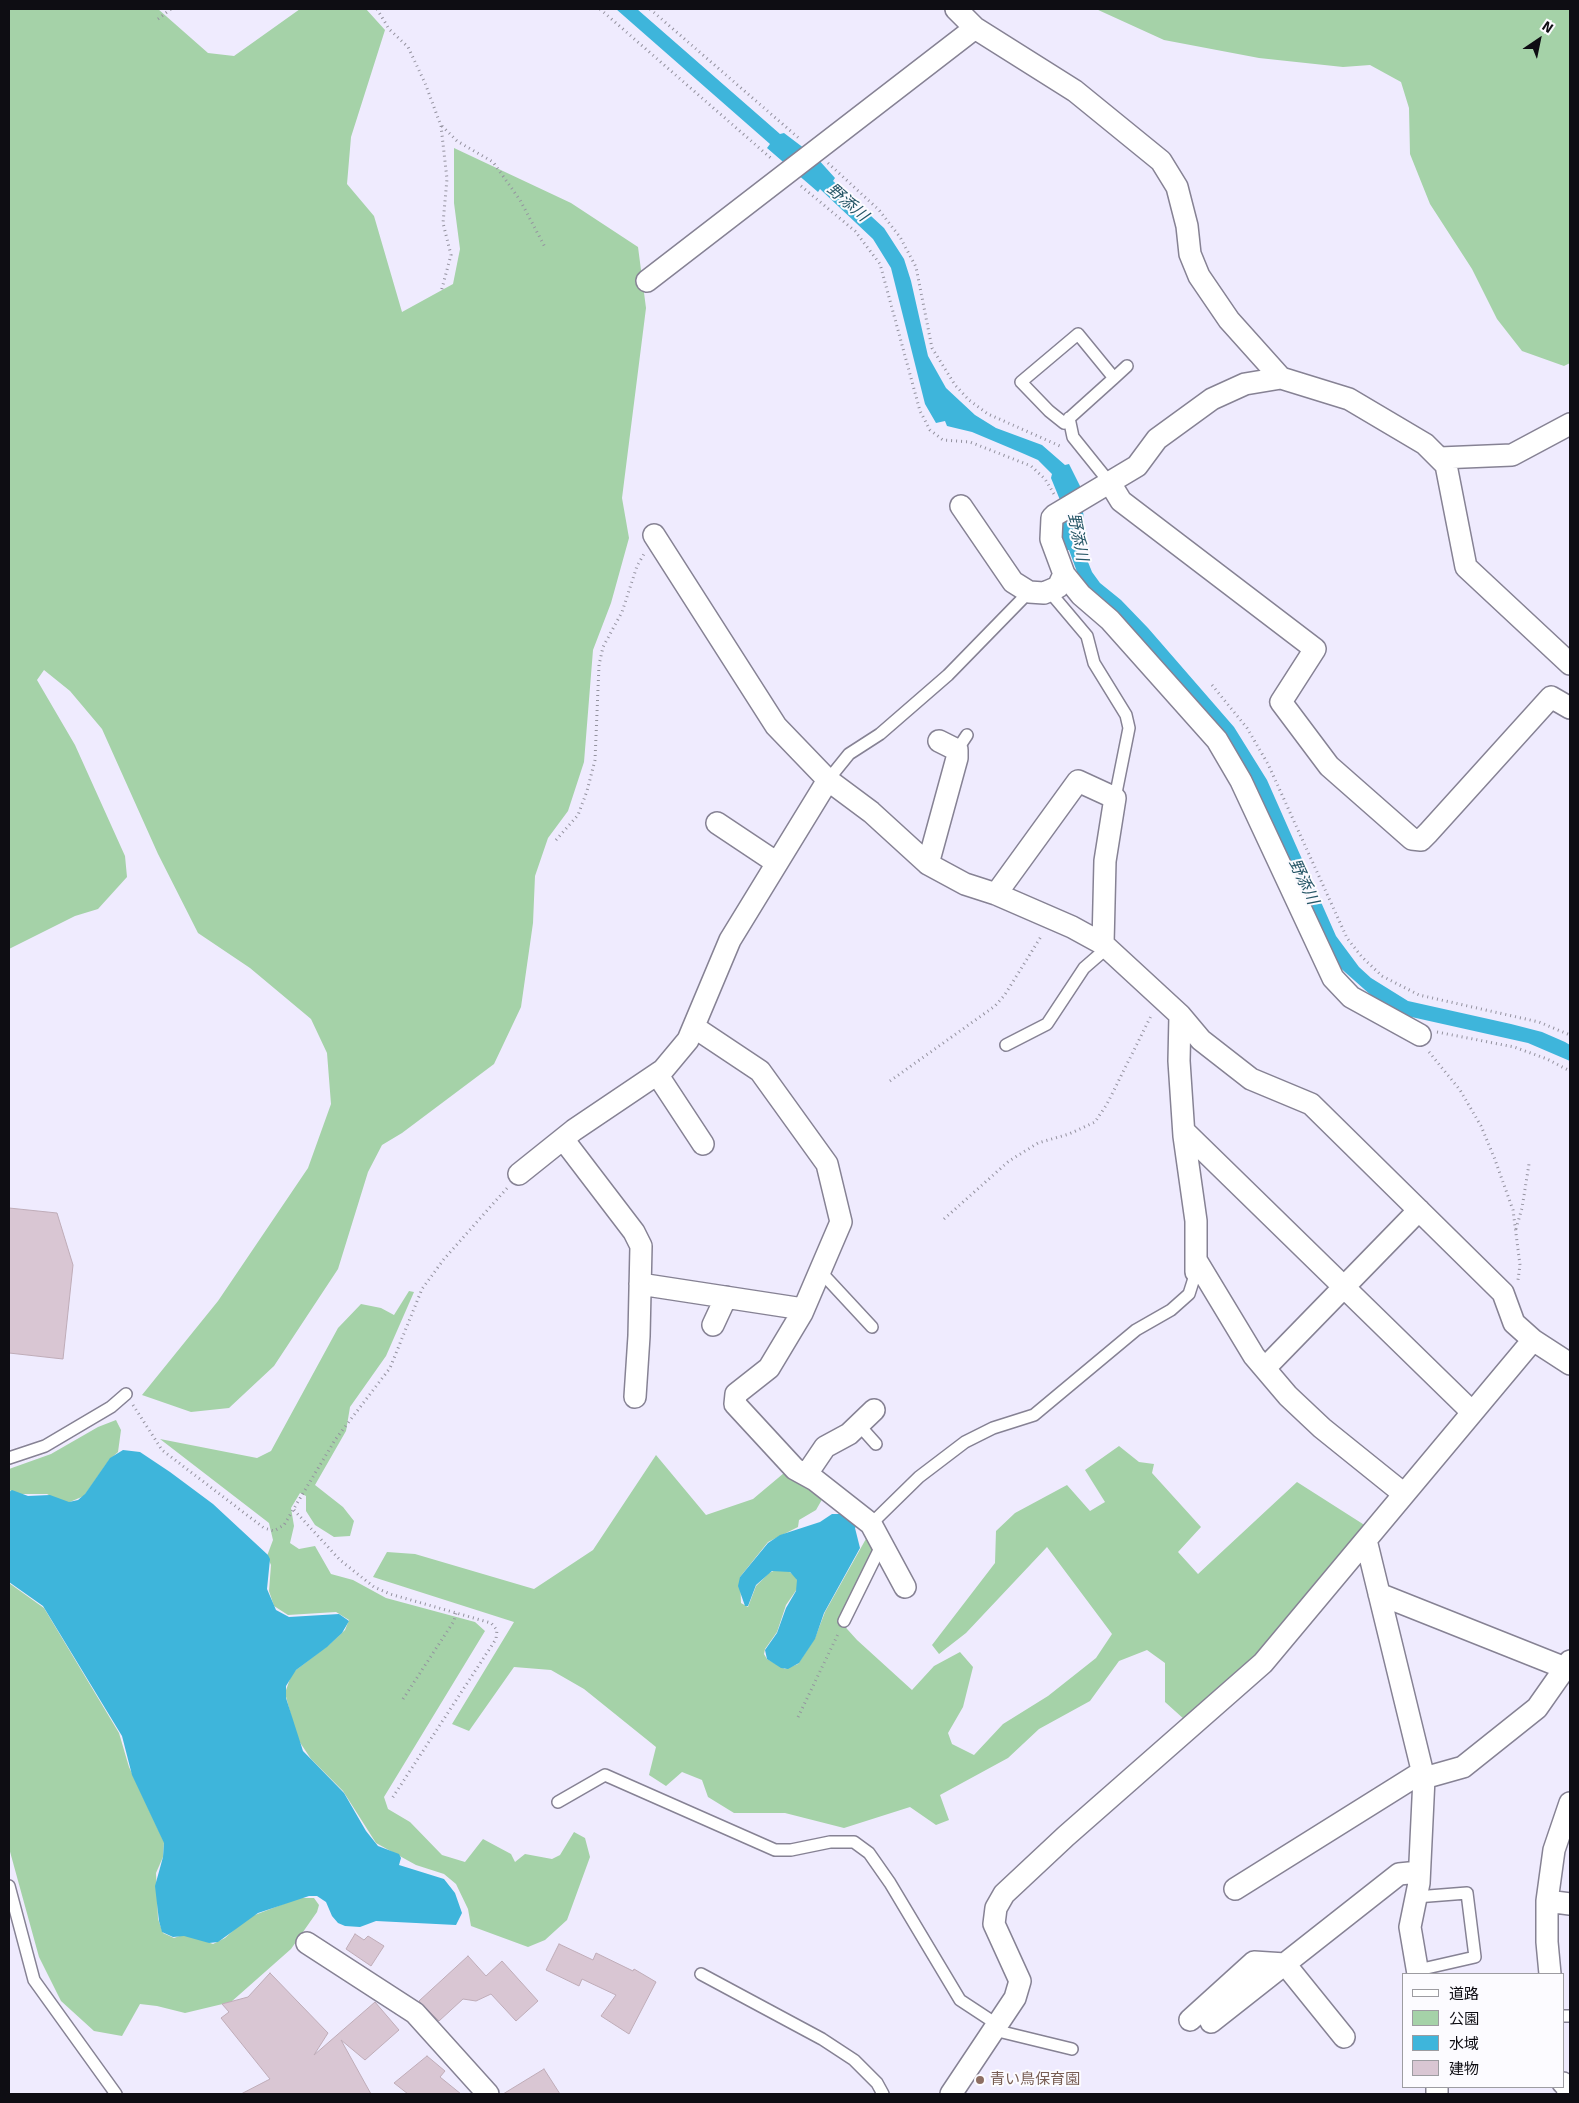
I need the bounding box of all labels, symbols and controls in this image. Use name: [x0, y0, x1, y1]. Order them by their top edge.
north arrow: [1514, 15, 1564, 65]
text: N: [1539, 17, 1556, 37]
water label: 野添川: [823, 180, 871, 226]
water label: 野添川: [1063, 512, 1091, 562]
water label: 野添川: [1284, 856, 1322, 908]
legend: [1402, 1973, 1564, 2088]
text: 道路: [1449, 1985, 1479, 2003]
text: 公園: [1449, 2010, 1479, 2028]
text: 水域: [1449, 2035, 1479, 2053]
text: 建物: [1449, 2060, 1479, 2078]
place label: 青い鳥保育園: [990, 2071, 1080, 2089]
marker: 青い鳥保育園: [974, 2074, 986, 2086]

